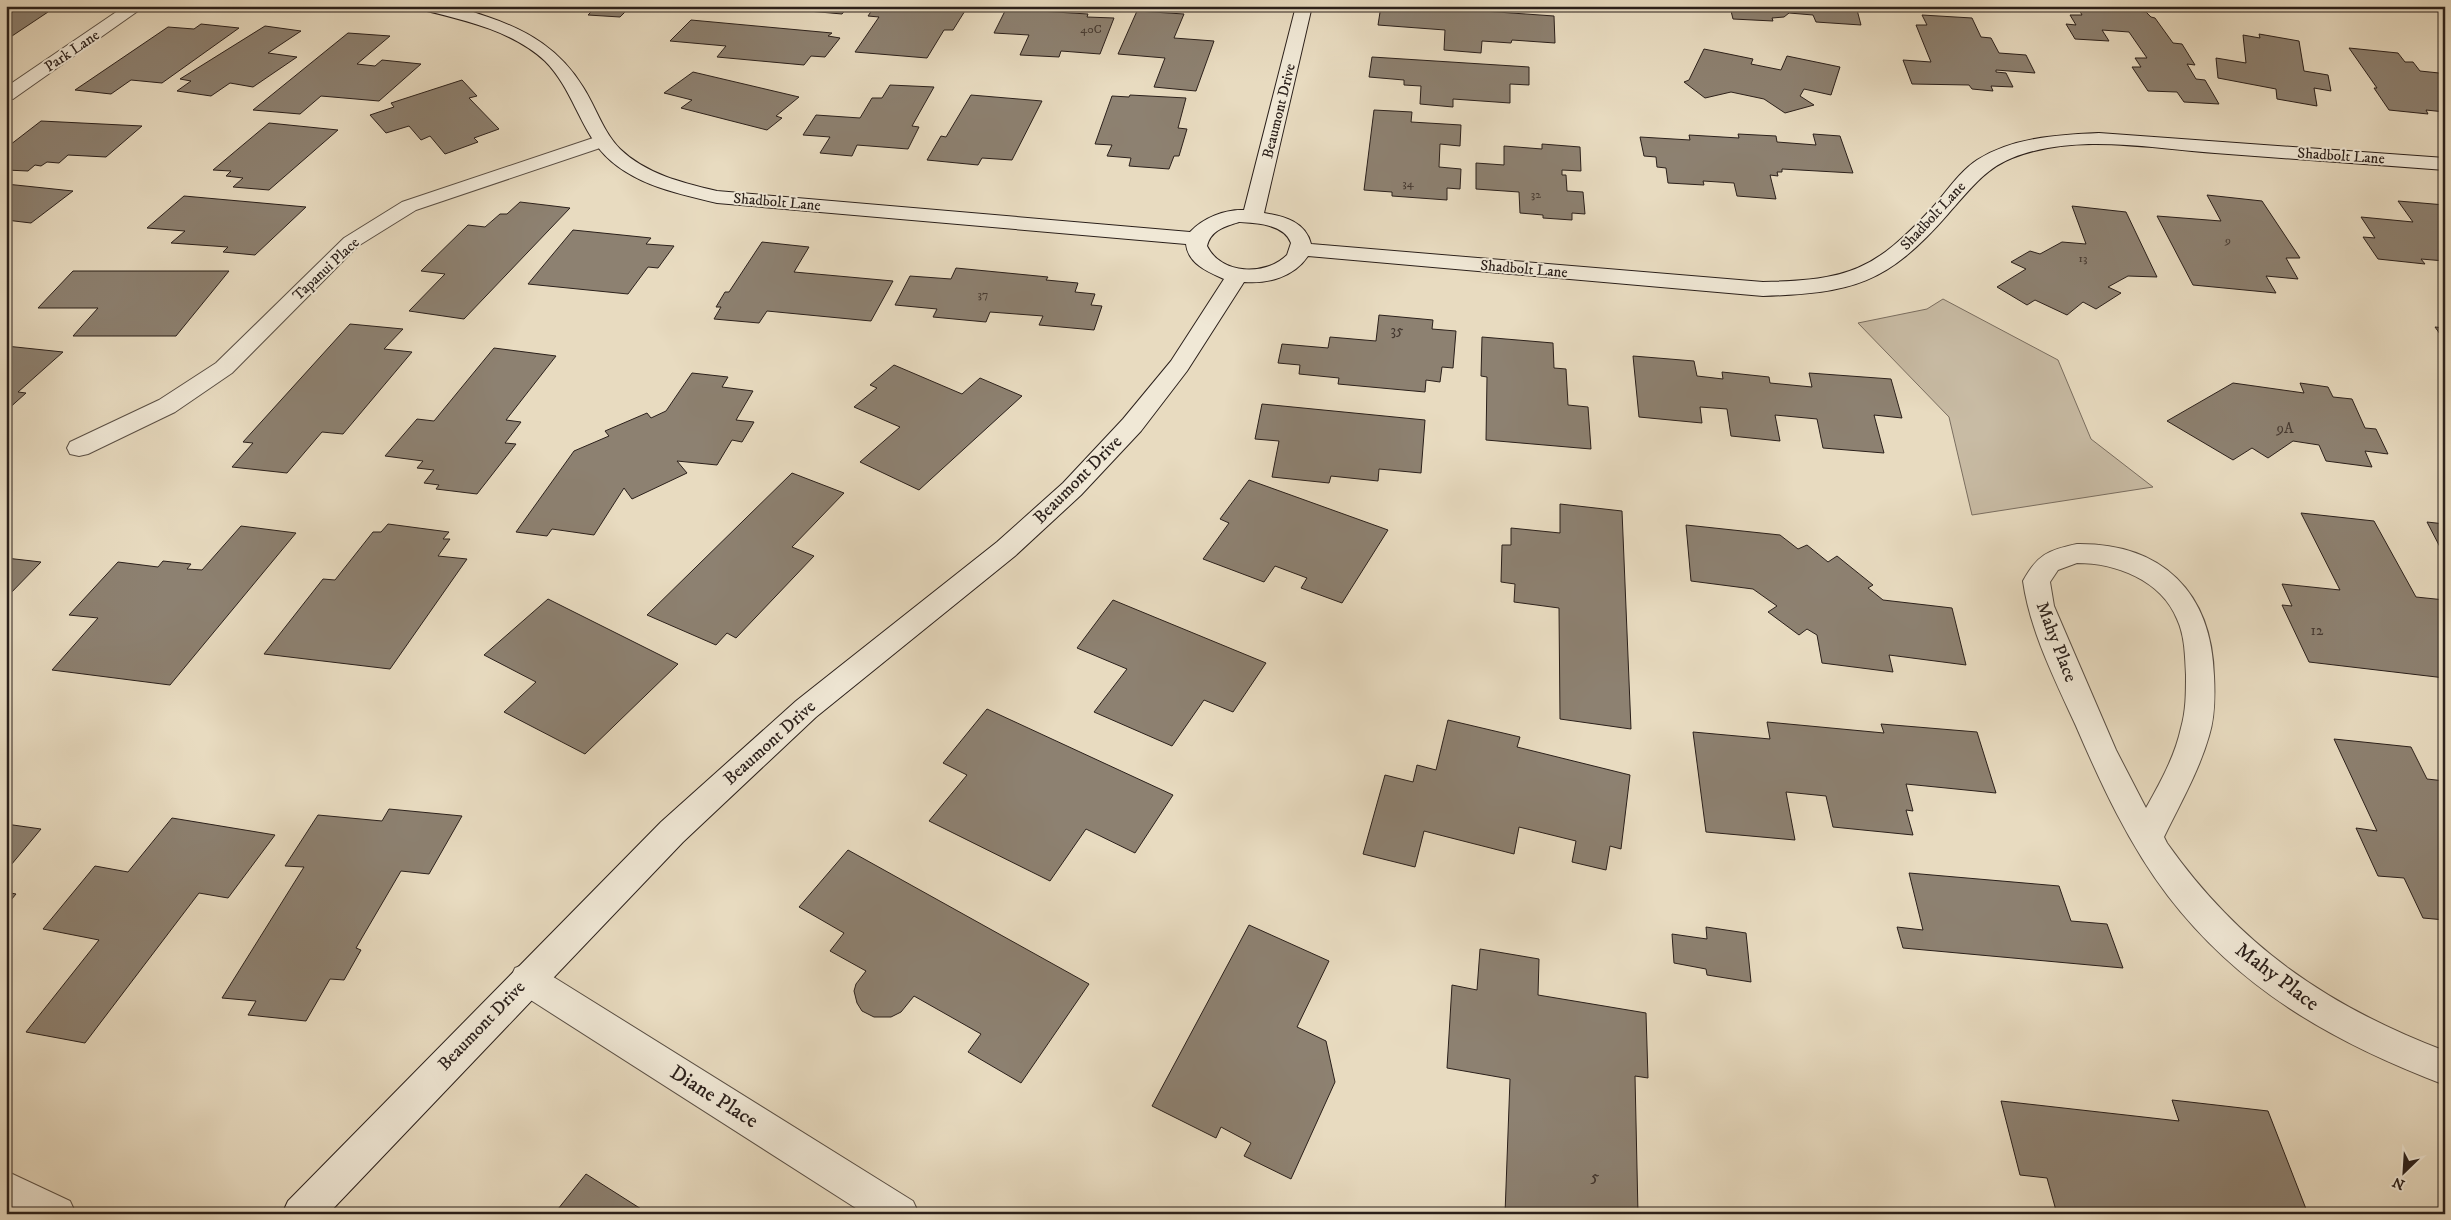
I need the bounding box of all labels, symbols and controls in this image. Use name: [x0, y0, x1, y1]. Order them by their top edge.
house number: 40C: [1080, 22, 1102, 37]
street label: Park Lane: [41, 26, 103, 76]
street label: Beaumont Drive: [1258, 62, 1300, 160]
street label: Shadbolt Lane: [2297, 143, 2385, 169]
house number: 34: [1402, 176, 1415, 191]
street label: Shadbolt Lane: [1896, 178, 1970, 254]
house number: 32: [1531, 187, 1541, 202]
street label: Shadbolt Lane: [733, 189, 821, 215]
street label: Tapanui Place: [289, 233, 363, 305]
house number: 9: [2224, 233, 2231, 248]
house number: 13: [2079, 251, 2087, 266]
street label: Shadbolt Lane: [1480, 256, 1568, 282]
house number: 37: [978, 287, 988, 302]
house number: 35: [1390, 321, 1404, 340]
house number: 9A: [2275, 419, 2294, 438]
street label: Beaumont Drive: [1029, 431, 1127, 529]
street label: Mahy Place: [2031, 599, 2081, 685]
house number: 12: [2311, 621, 2324, 640]
street label: Beaumont Drive: [719, 696, 821, 790]
street label: Mahy Place: [2230, 937, 2324, 1017]
street label: Beaumont Drive: [434, 976, 530, 1076]
street label: Diane Place: [665, 1060, 763, 1134]
north arrow: [2378, 1148, 2428, 1198]
house number: 5: [1591, 1166, 1600, 1188]
text: N: [2389, 1172, 2408, 1193]

